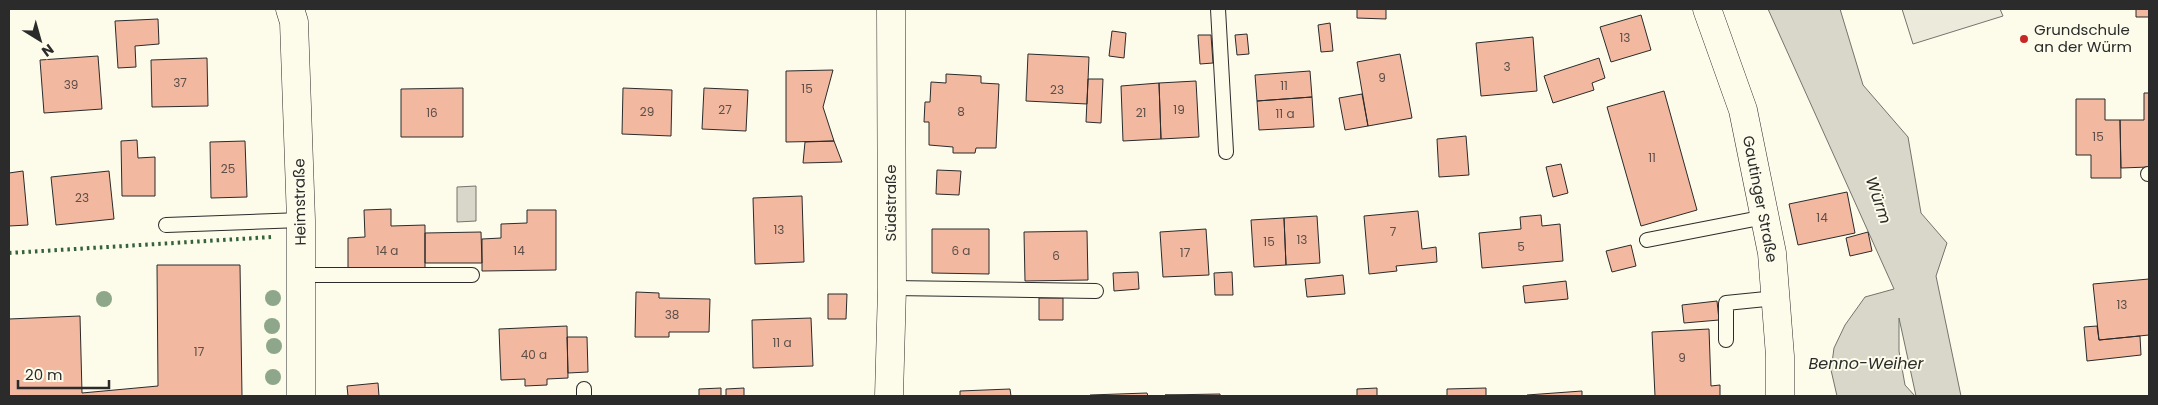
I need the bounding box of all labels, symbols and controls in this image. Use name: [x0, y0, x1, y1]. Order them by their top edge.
north arrow: [15, 15, 65, 65]
place label: Grundschule an der Würm: [2034, 19, 2132, 57]
house number: 13: [1620, 29, 1630, 46]
marker: Grundschule an der Würm: [2018, 33, 2030, 45]
text: N: [38, 39, 58, 62]
house number: 3: [1503, 58, 1511, 75]
house number: 9: [1378, 69, 1386, 86]
house number: 37: [173, 74, 187, 91]
house number: 39: [64, 76, 78, 93]
house number: 11: [1280, 77, 1288, 94]
house number: 15: [801, 80, 813, 97]
house number: 23: [1050, 81, 1064, 98]
house number: 27: [718, 101, 732, 118]
house number: 19: [1173, 101, 1185, 118]
house number: 29: [640, 103, 654, 120]
house number: 8: [957, 103, 965, 120]
house number: 16: [426, 104, 438, 121]
house number: 21: [1136, 104, 1146, 121]
house number: 11 a: [1276, 105, 1295, 122]
house number: 15: [2092, 128, 2104, 145]
street label: Gautinger Straße: [1738, 134, 1783, 264]
house number: 11: [1648, 149, 1656, 166]
street label: Heimstraße: [288, 158, 311, 246]
house number: 25: [221, 160, 235, 177]
street label: Südstraße: [880, 164, 901, 242]
water label: Würm: [1860, 174, 1897, 227]
house number: 23: [75, 189, 89, 206]
house number: 14: [1816, 209, 1828, 226]
house number: 13: [774, 221, 784, 238]
house number: 7: [1390, 223, 1397, 240]
house number: 13: [1297, 231, 1307, 248]
house number: 15: [1263, 233, 1275, 250]
house number: 5: [1517, 238, 1525, 255]
house number: 14 a: [376, 242, 398, 259]
house number: 14: [513, 242, 525, 259]
house number: 6 a: [952, 242, 970, 259]
house number: 17: [1180, 244, 1191, 261]
house number: 6: [1052, 247, 1060, 264]
house number: 13: [2117, 296, 2127, 313]
house number: 38: [665, 306, 679, 323]
house number: 11 a: [773, 334, 792, 351]
house number: 17: [194, 343, 205, 360]
house number: 40 a: [521, 346, 547, 363]
house number: 9: [1678, 349, 1686, 366]
water label: Benno-Weiher: [1809, 352, 1924, 375]
scale bar: [18, 358, 109, 390]
text: 20 m: [25, 364, 63, 385]

